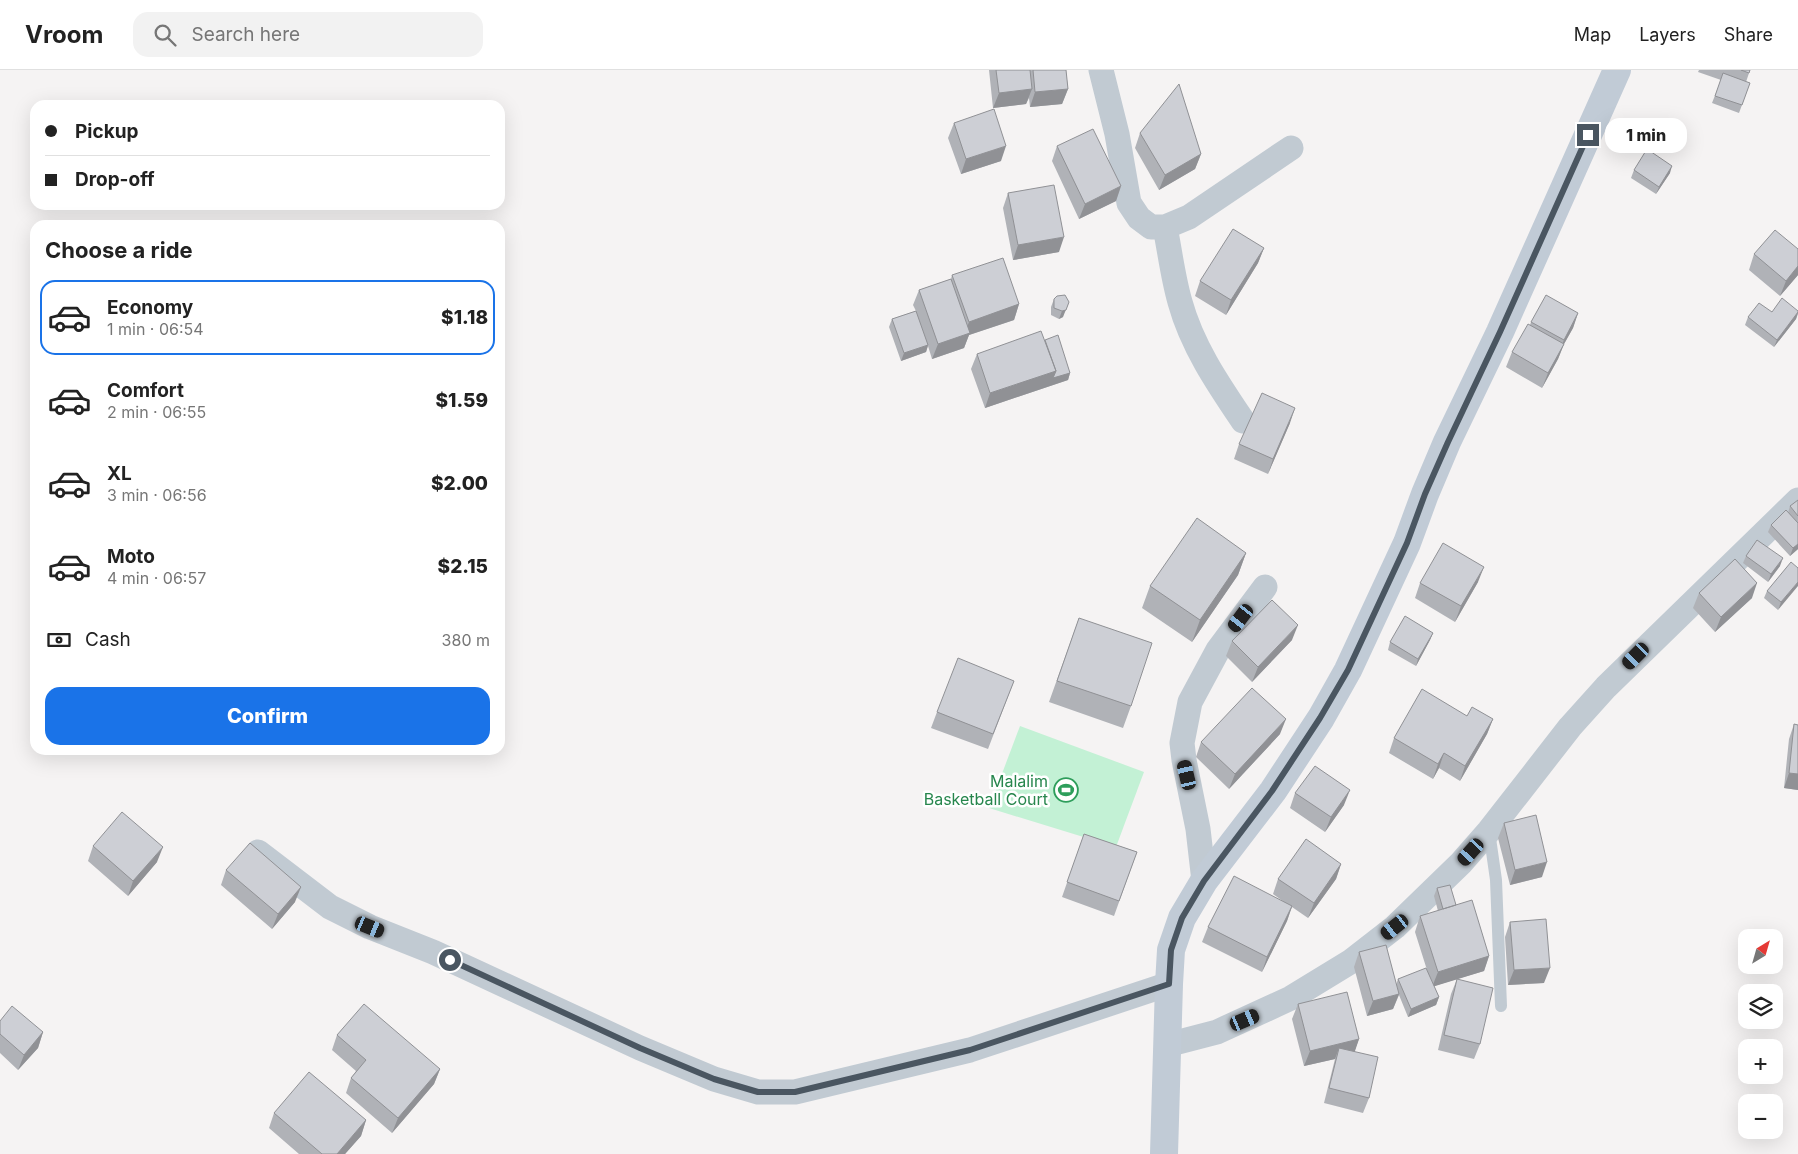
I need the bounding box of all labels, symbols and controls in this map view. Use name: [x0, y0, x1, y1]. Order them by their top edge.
search box: [133, 12, 483, 57]
text: Vroom: [25, 20, 103, 49]
icon: search: [151, 21, 179, 49]
text: Search here: [191, 23, 300, 46]
text: Map: [1574, 24, 1611, 45]
text: Layers: [1639, 24, 1696, 45]
text: Share: [1724, 24, 1773, 45]
callout: 1 min: [1606, 118, 1688, 152]
text: Pickup: [75, 120, 138, 143]
route end: [1577, 124, 1599, 146]
text: 1 min: [1626, 125, 1666, 145]
text: Drop-off: [75, 168, 155, 191]
text: Choose a ride: [45, 237, 193, 263]
icon: car: [47, 295, 92, 340]
text: Economy: [107, 296, 193, 319]
text: $1.18: [441, 306, 488, 329]
text: 1 min · 06:54: [107, 319, 204, 339]
icon: car: [47, 378, 92, 423]
text: Comfort: [107, 379, 184, 402]
text: $1.59: [435, 389, 488, 412]
text: 2 min · 06:55: [107, 402, 206, 422]
icon: car: [47, 461, 92, 506]
text: XL: [107, 462, 132, 485]
text: $2.00: [431, 472, 488, 495]
text: 3 min · 06:56: [107, 485, 207, 505]
icon: car: [47, 544, 92, 589]
text: Moto: [107, 545, 155, 568]
text: $2.15: [438, 555, 488, 578]
text: 4 min · 06:57: [107, 568, 206, 588]
car: [1225, 602, 1256, 634]
icon: cash: [45, 626, 73, 654]
text: Cash: [85, 628, 131, 651]
text: 380 m: [442, 630, 490, 650]
car: [1620, 640, 1651, 672]
button: Confirm: [45, 687, 490, 745]
car: [1176, 759, 1197, 791]
place label: Malalim Basketball Court: [924, 771, 1048, 809]
sports icon: Malalim Basketball Court: [1053, 777, 1079, 803]
car: [1455, 836, 1486, 868]
car: [1378, 912, 1411, 942]
car: [353, 914, 386, 940]
north arrow: [1738, 929, 1782, 974]
map controls: [1738, 929, 1783, 1139]
route start: [439, 949, 461, 971]
button: layers: [1738, 984, 1783, 1029]
car: [1228, 1007, 1261, 1033]
button: +: [1738, 1039, 1783, 1084]
button: −: [1738, 1094, 1783, 1139]

